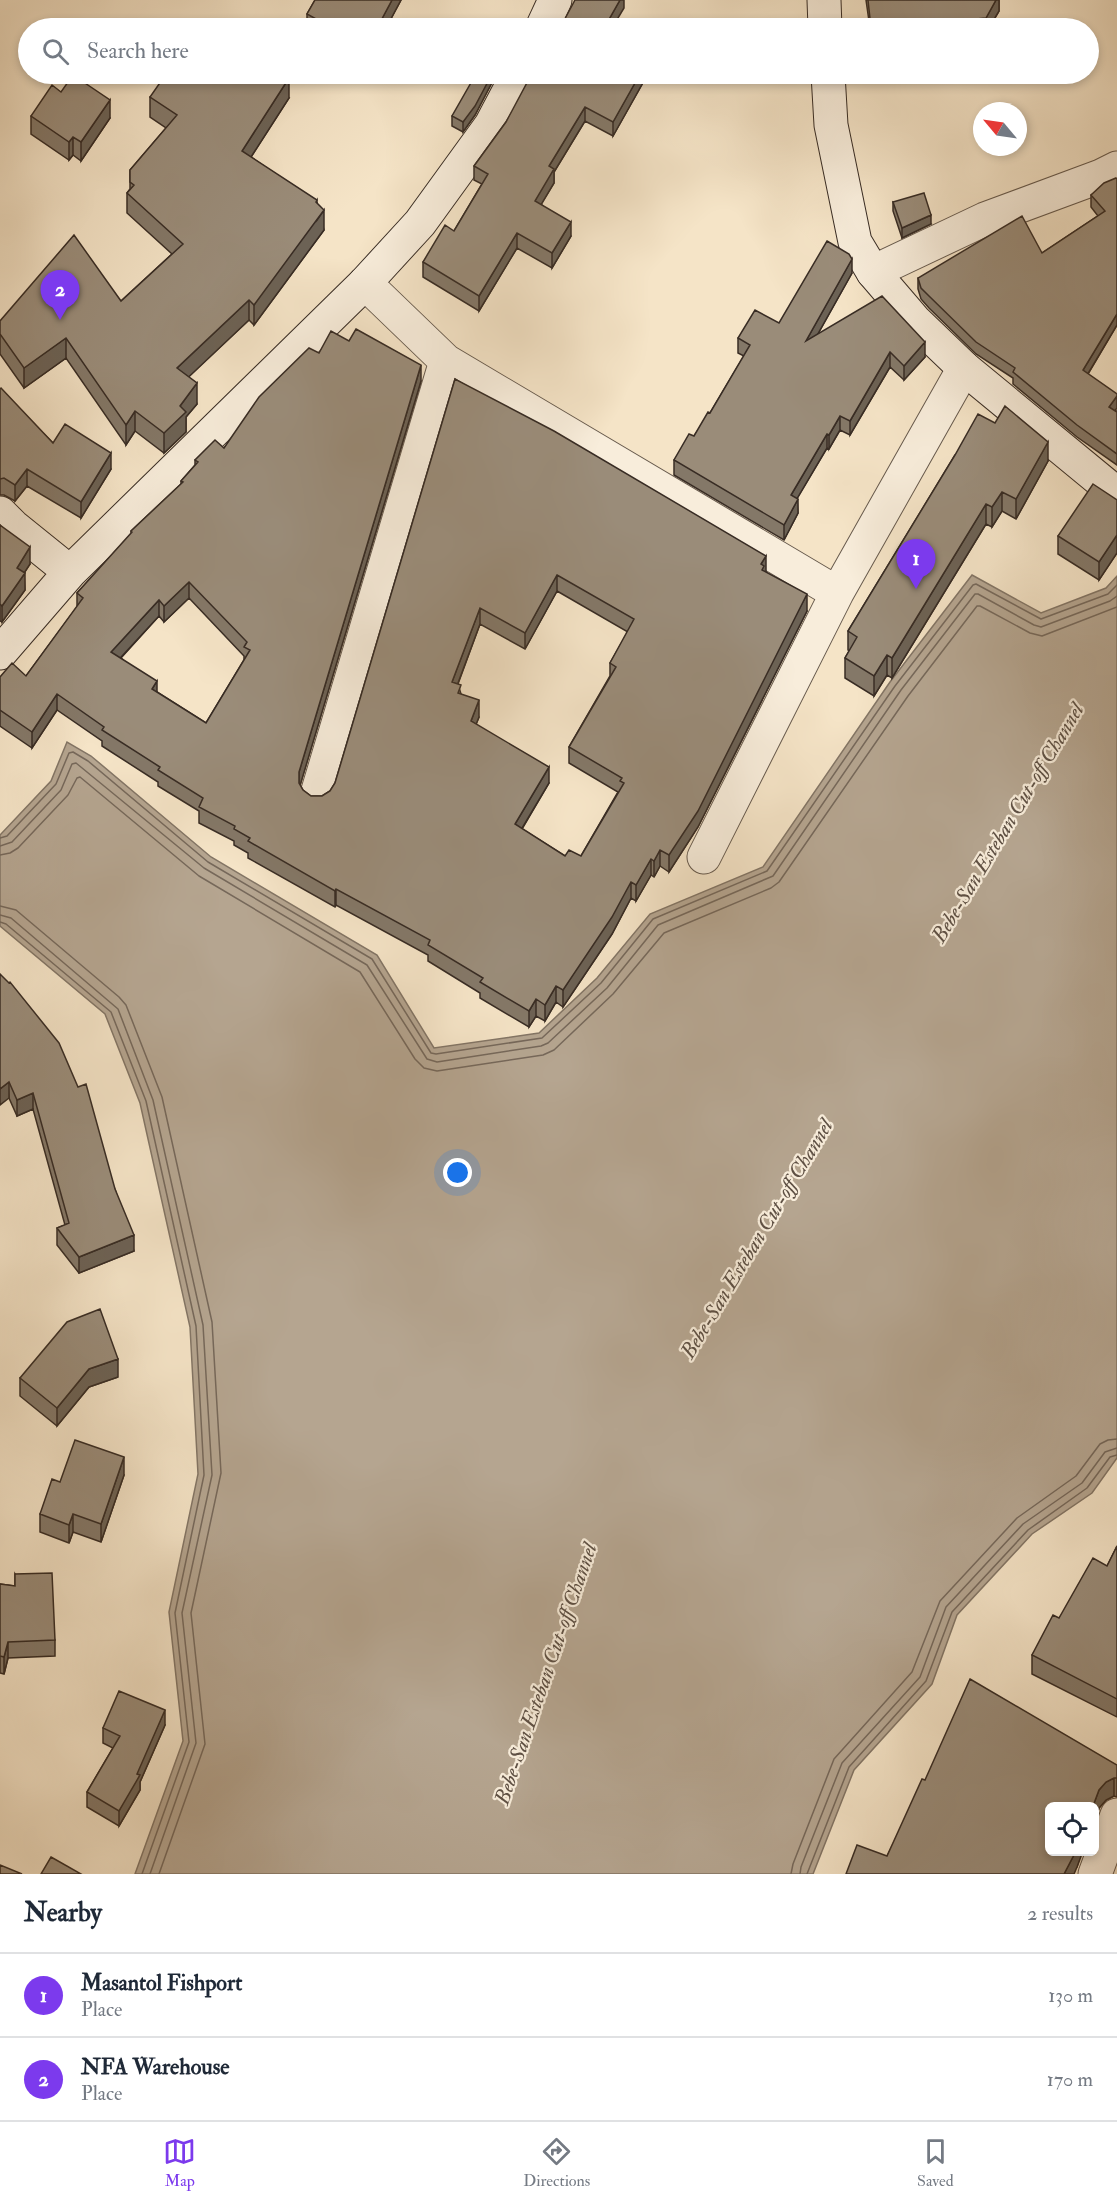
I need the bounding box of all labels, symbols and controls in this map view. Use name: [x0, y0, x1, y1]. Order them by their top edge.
search box: [18, 18, 1099, 84]
icon: search: [39, 35, 72, 68]
text: Search here: [87, 37, 189, 65]
north arrow: [973, 102, 1027, 156]
pin: 2: [40, 270, 80, 320]
pin: 1: [896, 540, 936, 589]
water label: Bebe-San Esteban Cut-off Channel: [925, 697, 1091, 949]
water label: Bebe-San Esteban Cut-off Channel: [674, 1113, 840, 1365]
your location: [443, 1158, 472, 1187]
water label: Bebe-San Esteban Cut-off Channel: [488, 1538, 604, 1809]
map controls: [1045, 1802, 1099, 1856]
button: locate: [1045, 1802, 1099, 1856]
text: Nearby: [24, 1897, 102, 1929]
text: 2 results: [1027, 1901, 1093, 1926]
text: Masantol Fishport: [81, 1969, 242, 1997]
text: 1: [40, 1983, 47, 2008]
text: 130 m: [1048, 1983, 1093, 2008]
text: Place: [81, 1997, 122, 2022]
text: NFA Warehouse: [81, 2053, 230, 2081]
text: 2: [38, 2067, 49, 2092]
text: 170 m: [1047, 2067, 1093, 2092]
text: Place: [81, 2081, 122, 2106]
tab: Map: [163, 2135, 196, 2191]
tab: Directions: [523, 2135, 590, 2191]
tab: Saved: [917, 2135, 954, 2191]

